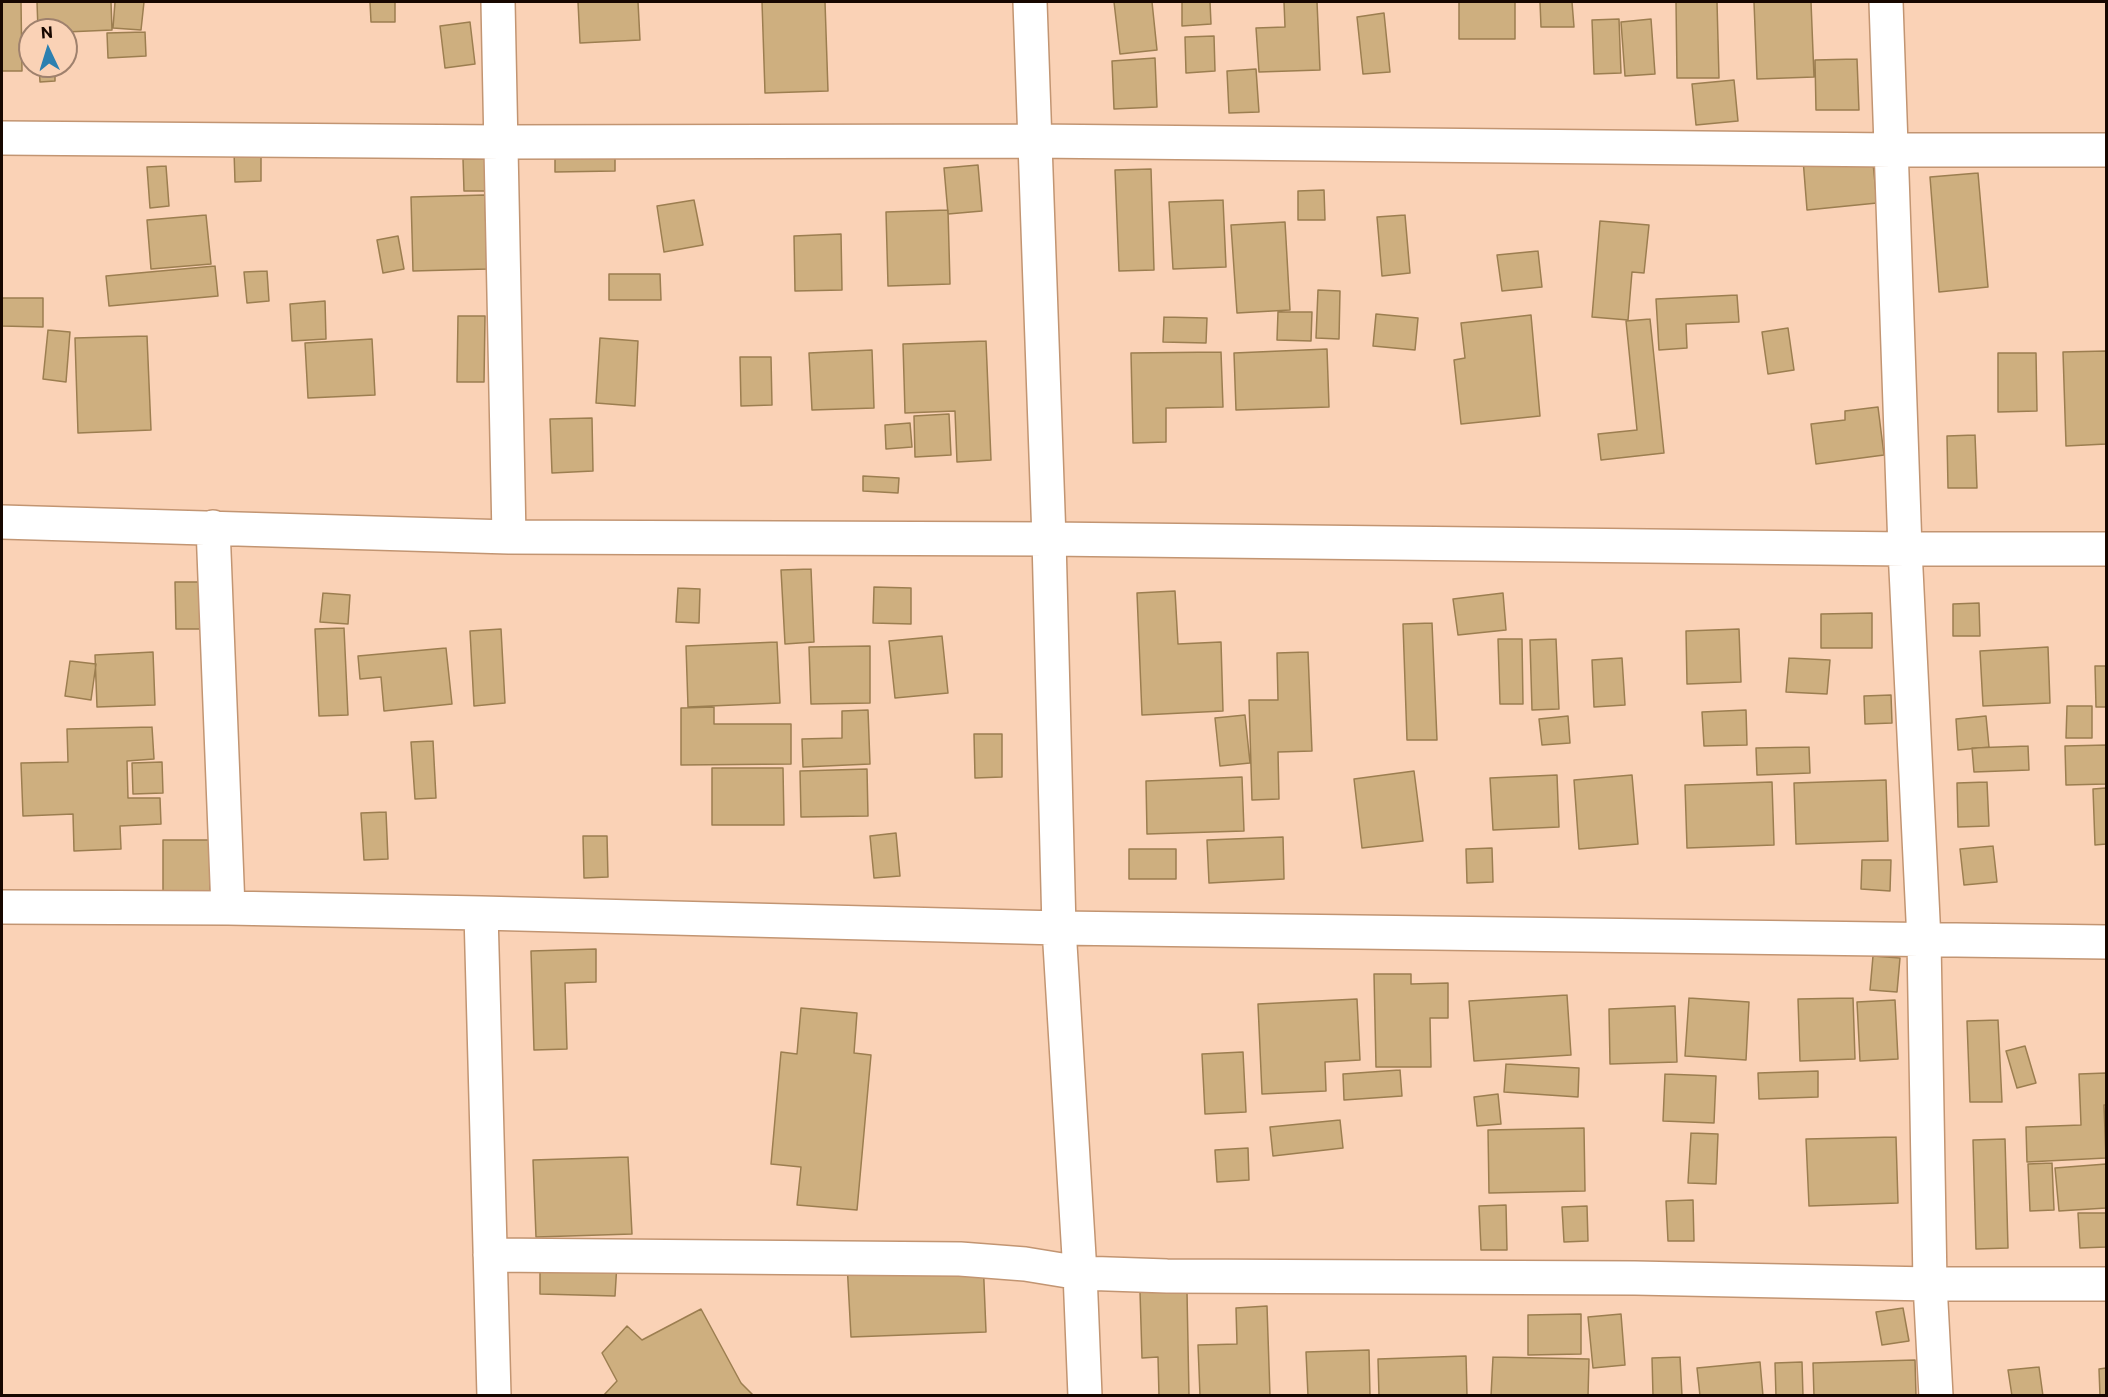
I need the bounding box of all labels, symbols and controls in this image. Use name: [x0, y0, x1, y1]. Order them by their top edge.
north arrow: [18, 18, 78, 78]
text: N: [40, 22, 53, 41]

